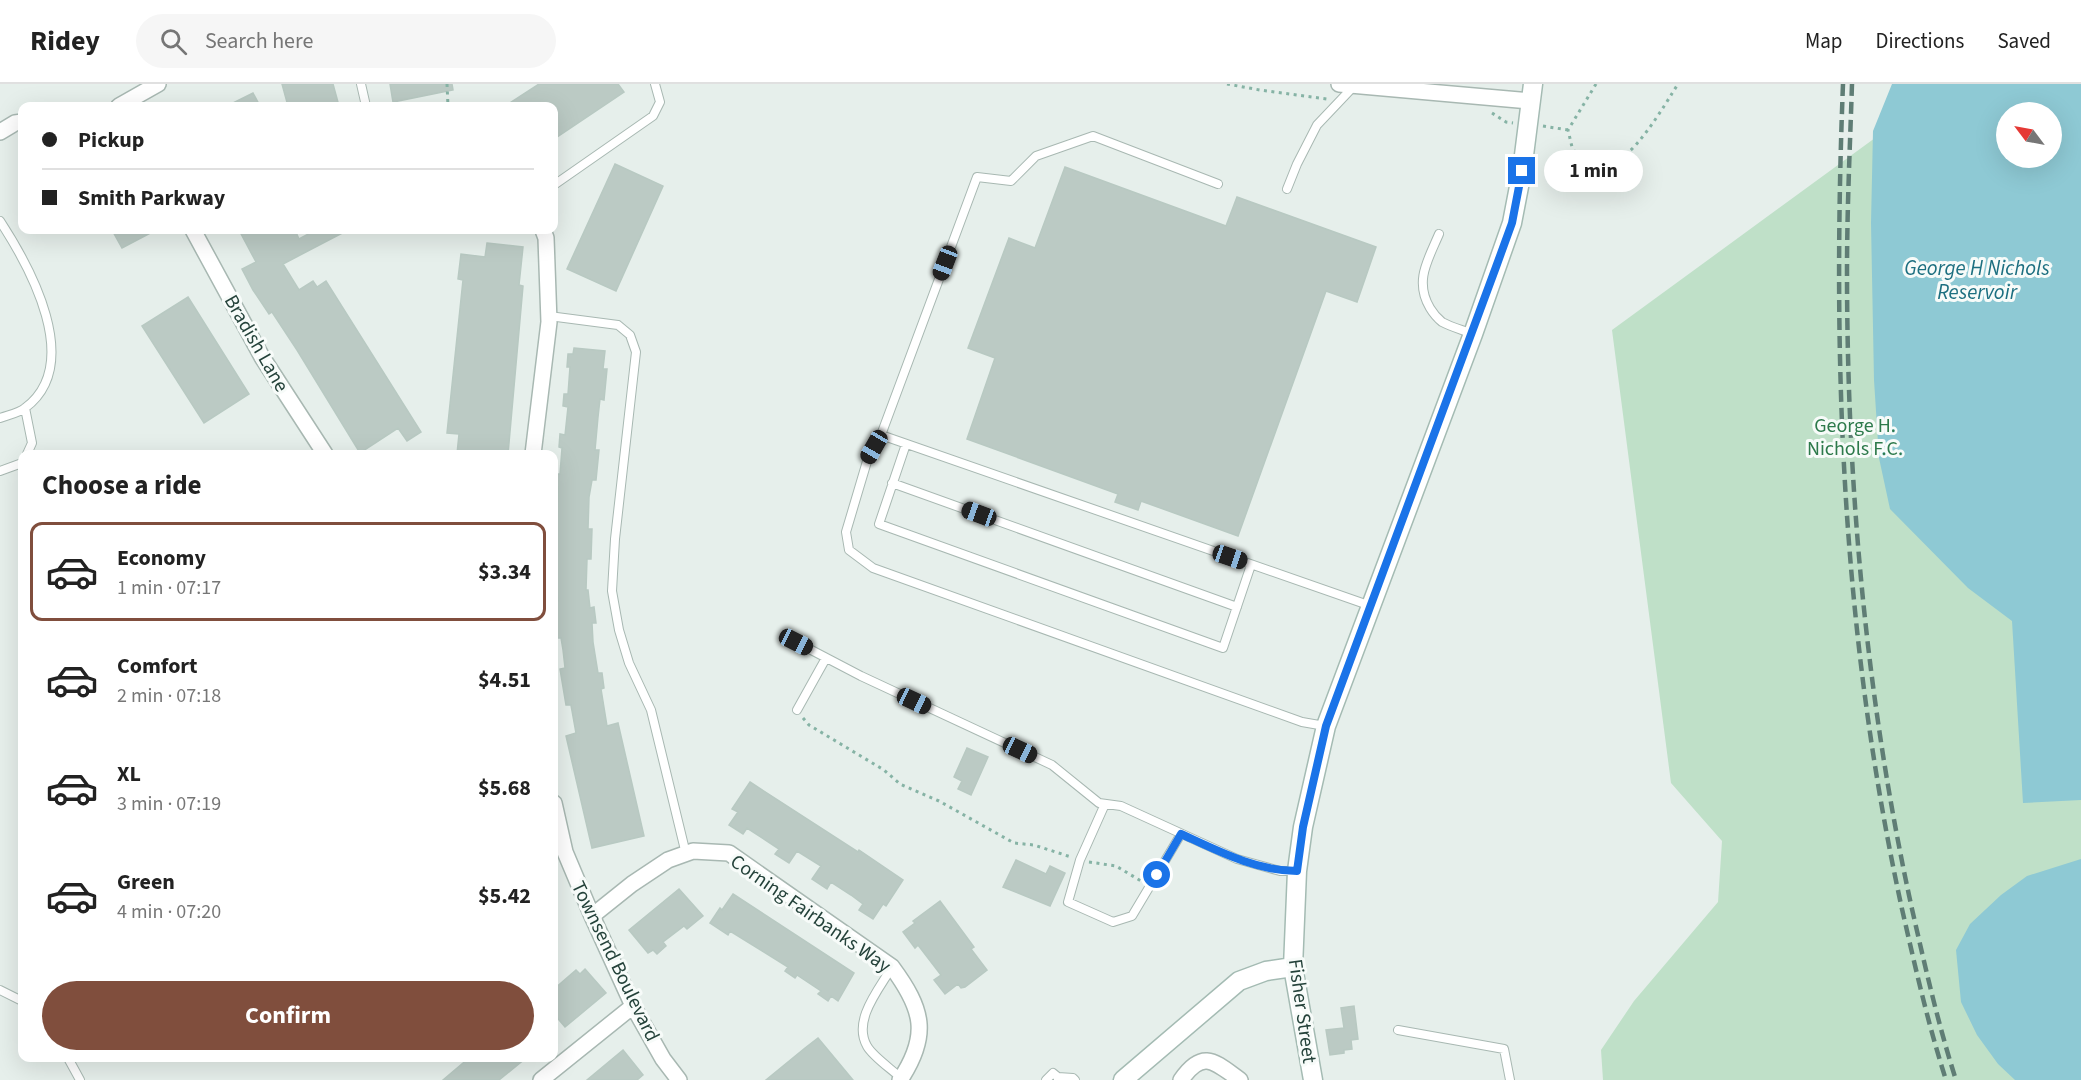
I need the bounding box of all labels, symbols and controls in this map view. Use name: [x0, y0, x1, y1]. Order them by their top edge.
search box: [136, 14, 556, 68]
text: Ridey: [30, 21, 100, 61]
icon: search: [157, 25, 190, 58]
text: Search here: [205, 25, 313, 57]
text: Map: [1805, 26, 1843, 56]
text: Directions: [1876, 26, 1964, 56]
text: Saved: [1997, 26, 2051, 56]
north arrow: [1996, 102, 2062, 168]
map controls: [1996, 102, 2062, 168]
text: Pickup: [78, 124, 144, 156]
callout: 1 min: [1543, 150, 1642, 192]
route end: [1508, 157, 1535, 184]
text: 1 min: [1569, 157, 1618, 185]
text: Smith Parkway: [78, 182, 225, 214]
car: [930, 243, 960, 283]
water label: George H Nichols Reservoir: [1904, 253, 2050, 307]
street label: Bradish Lane: [217, 290, 295, 397]
park label: George H. Nichols F.C.: [1807, 412, 1903, 463]
car: [857, 427, 891, 467]
text: Choose a ride: [42, 466, 202, 505]
car: [959, 499, 999, 529]
text: Economy: [117, 542, 206, 574]
car: [1210, 543, 1250, 571]
icon: car: [45, 545, 99, 599]
text: $3.34: [478, 556, 531, 588]
text: 1 min · 07:17: [117, 574, 221, 602]
car: [776, 626, 816, 658]
text: Comfort: [117, 650, 198, 682]
icon: car: [45, 653, 99, 707]
text: $4.51: [478, 664, 531, 696]
text: 2 min · 07:18: [117, 682, 221, 710]
car: [894, 685, 934, 717]
car: [1000, 734, 1040, 766]
text: XL: [117, 758, 141, 790]
icon: car: [45, 761, 99, 815]
text: $5.68: [478, 772, 531, 804]
text: 3 min · 07:19: [117, 790, 221, 818]
street label: Corning Fairbanks Way: [725, 848, 897, 980]
route start: [1143, 861, 1170, 888]
text: Green: [117, 866, 175, 898]
icon: car: [45, 869, 99, 923]
street label: Townsend Boulevard: [564, 877, 666, 1046]
text: $5.42: [478, 880, 531, 912]
text: 4 min · 07:20: [117, 898, 221, 926]
street label: Fisher Street: [1281, 957, 1323, 1065]
button: Confirm: [42, 981, 534, 1050]

